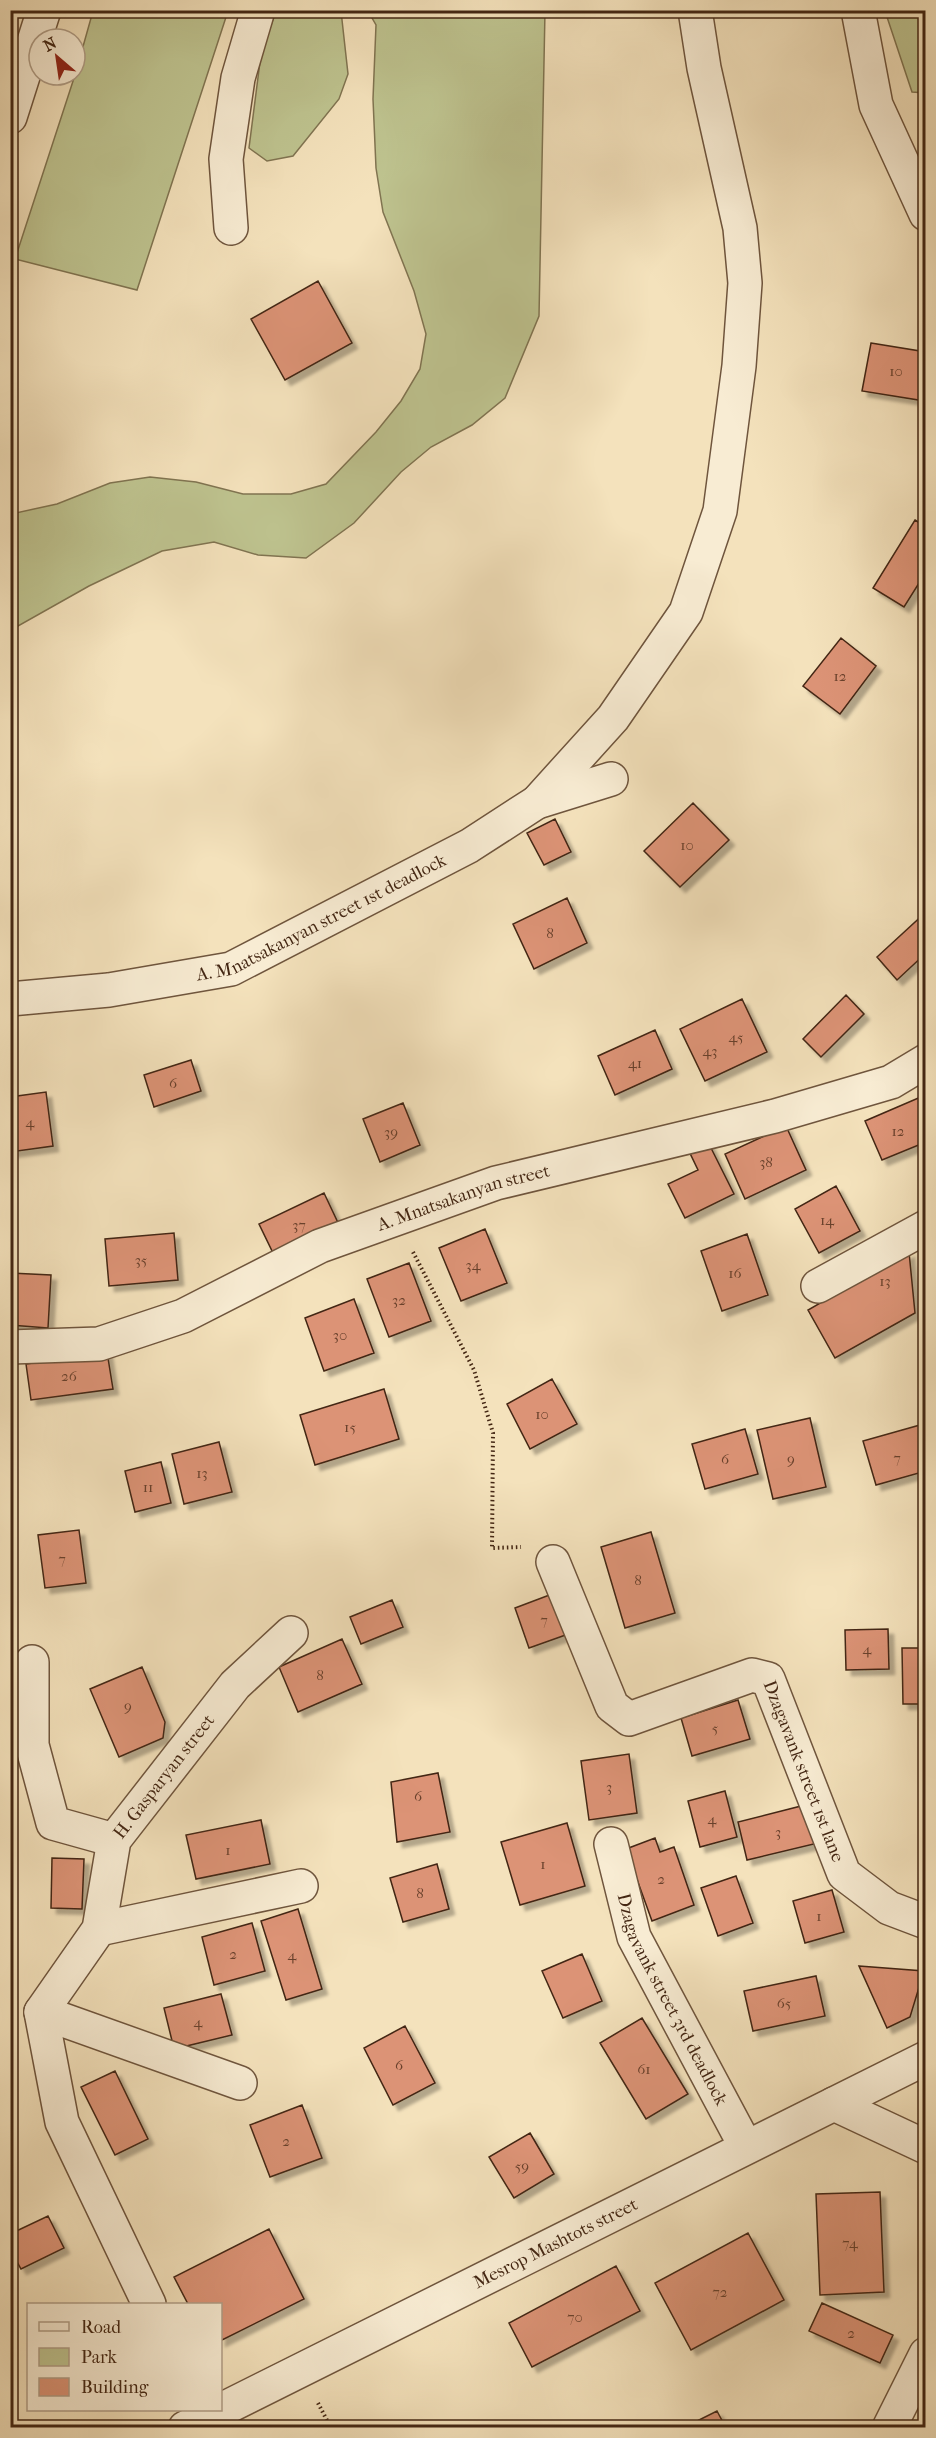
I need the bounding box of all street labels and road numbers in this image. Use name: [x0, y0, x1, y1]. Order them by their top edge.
street label: A. Mnatsakanyan street 1st deadlock: [194, 849, 450, 985]
street label: A. Mnatsakanyan street: [373, 1160, 552, 1236]
street label: Dzagavank street 1st lane: [759, 1677, 849, 1865]
street label: H. Gasparyan street: [109, 1710, 219, 1843]
street label: Dzagavank street 3rd deadlock: [613, 1891, 733, 2109]
street label: Mesrop Mashtots street: [470, 2193, 641, 2293]

